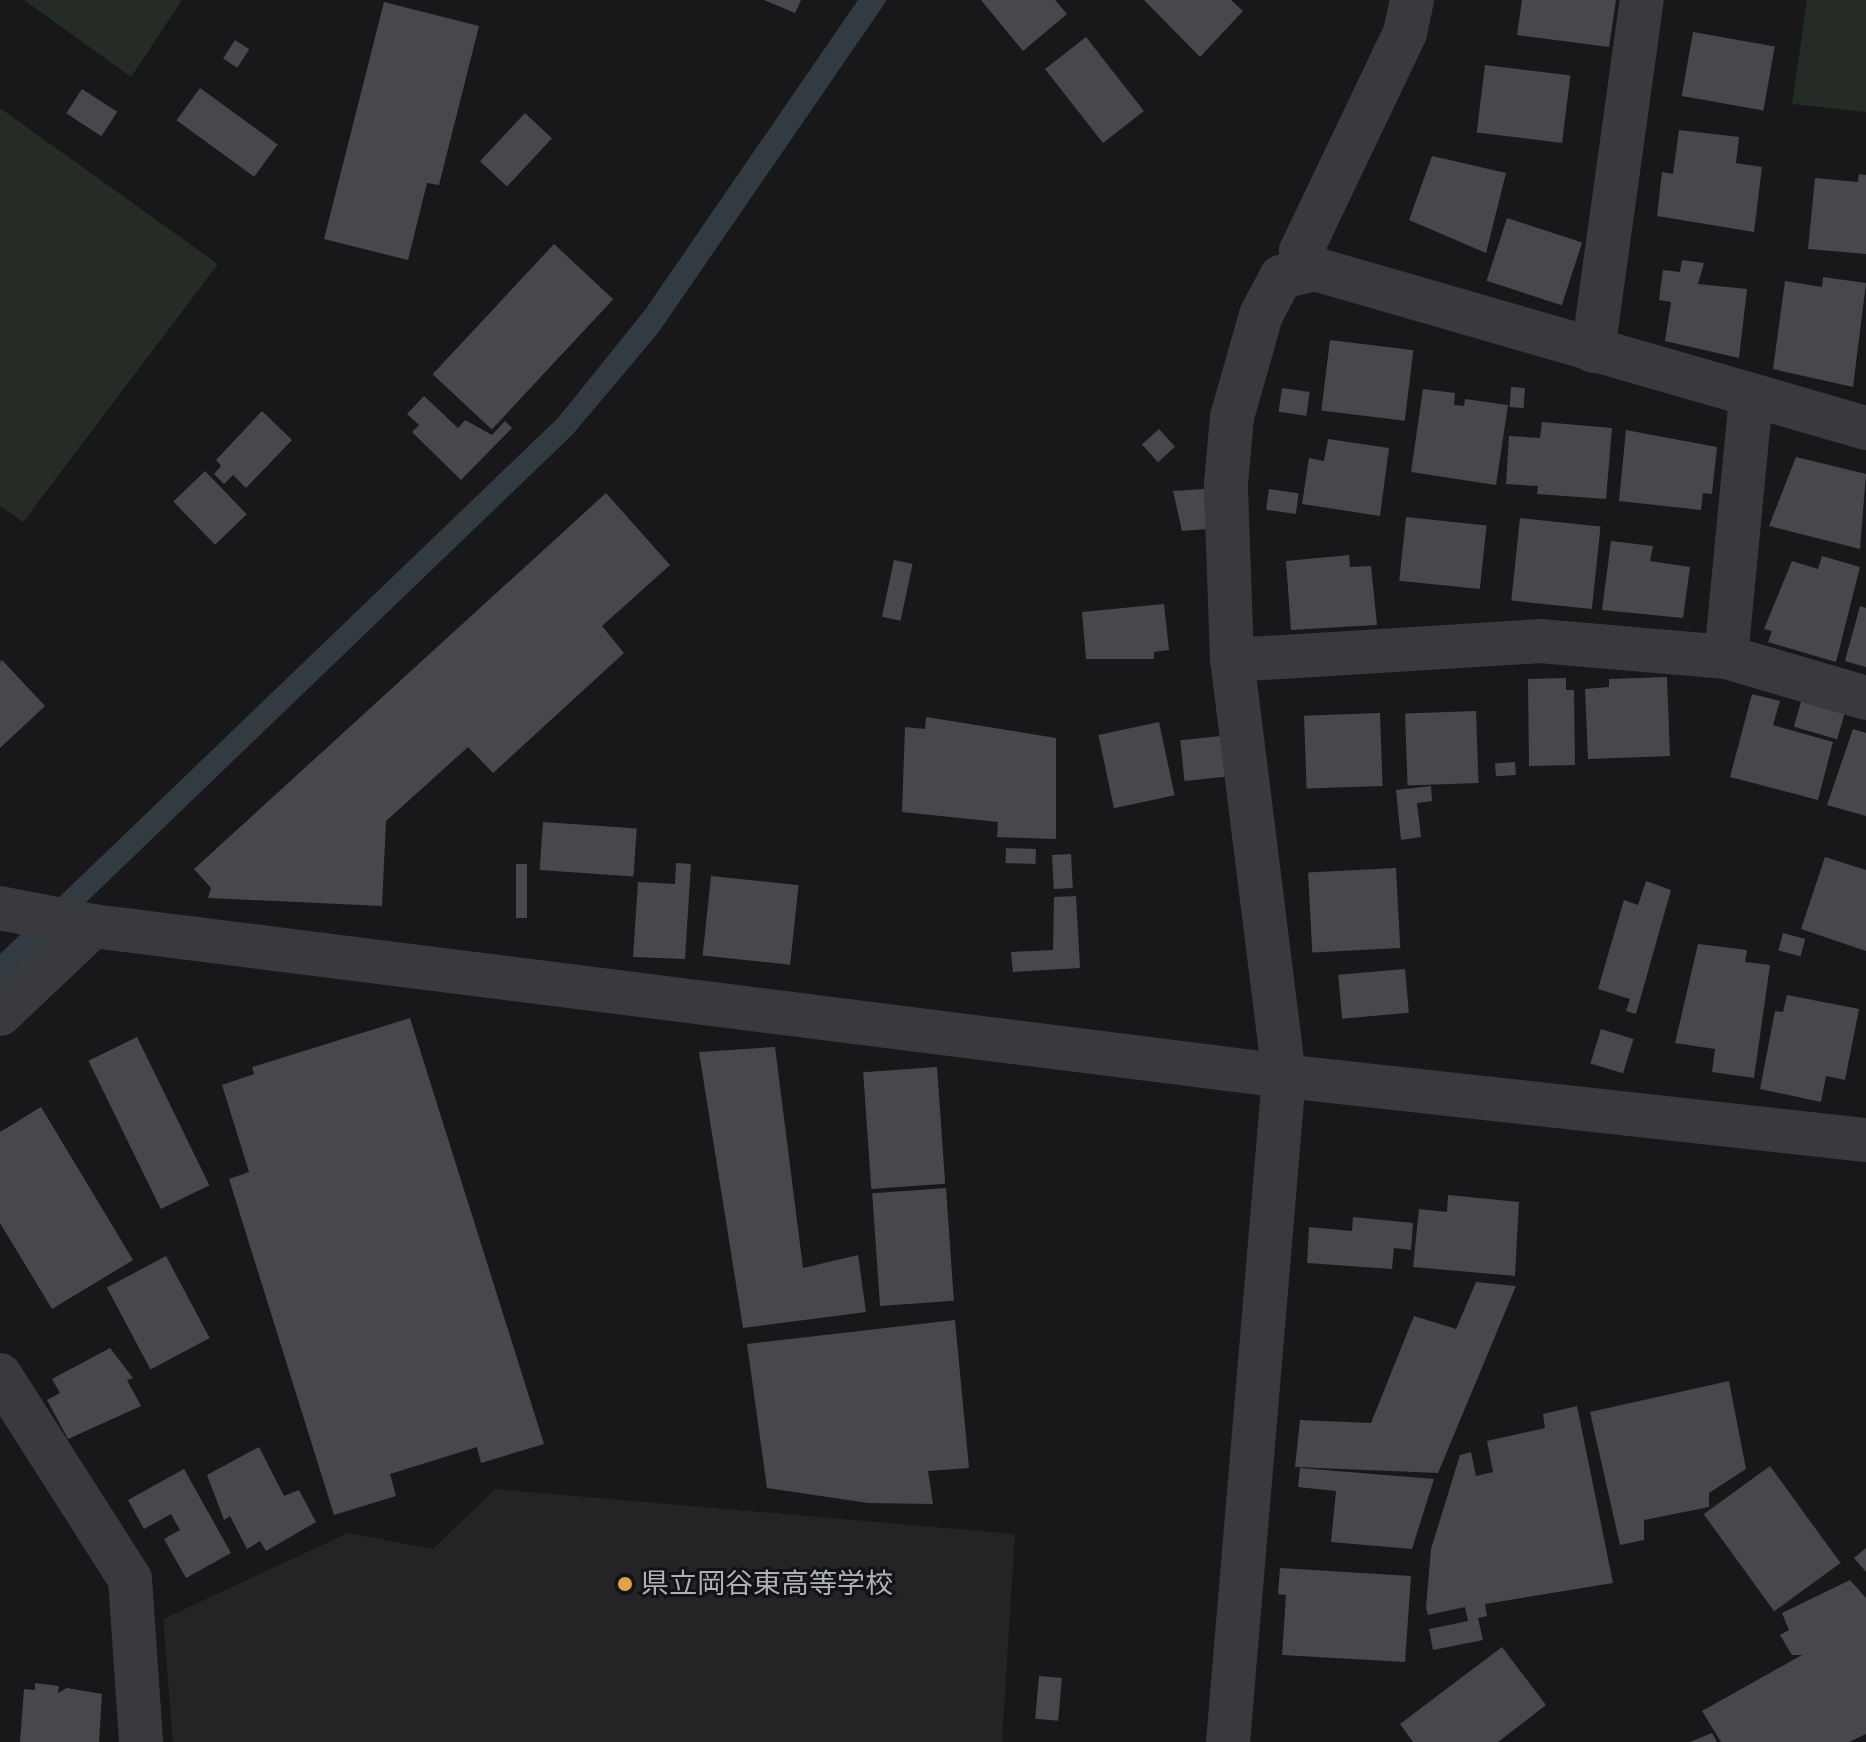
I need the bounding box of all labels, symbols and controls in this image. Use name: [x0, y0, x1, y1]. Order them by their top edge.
place label: 県立岡谷東高等学校: [641, 1567, 893, 1601]
marker: 県立岡谷東高等学校: [616, 1575, 634, 1593]

